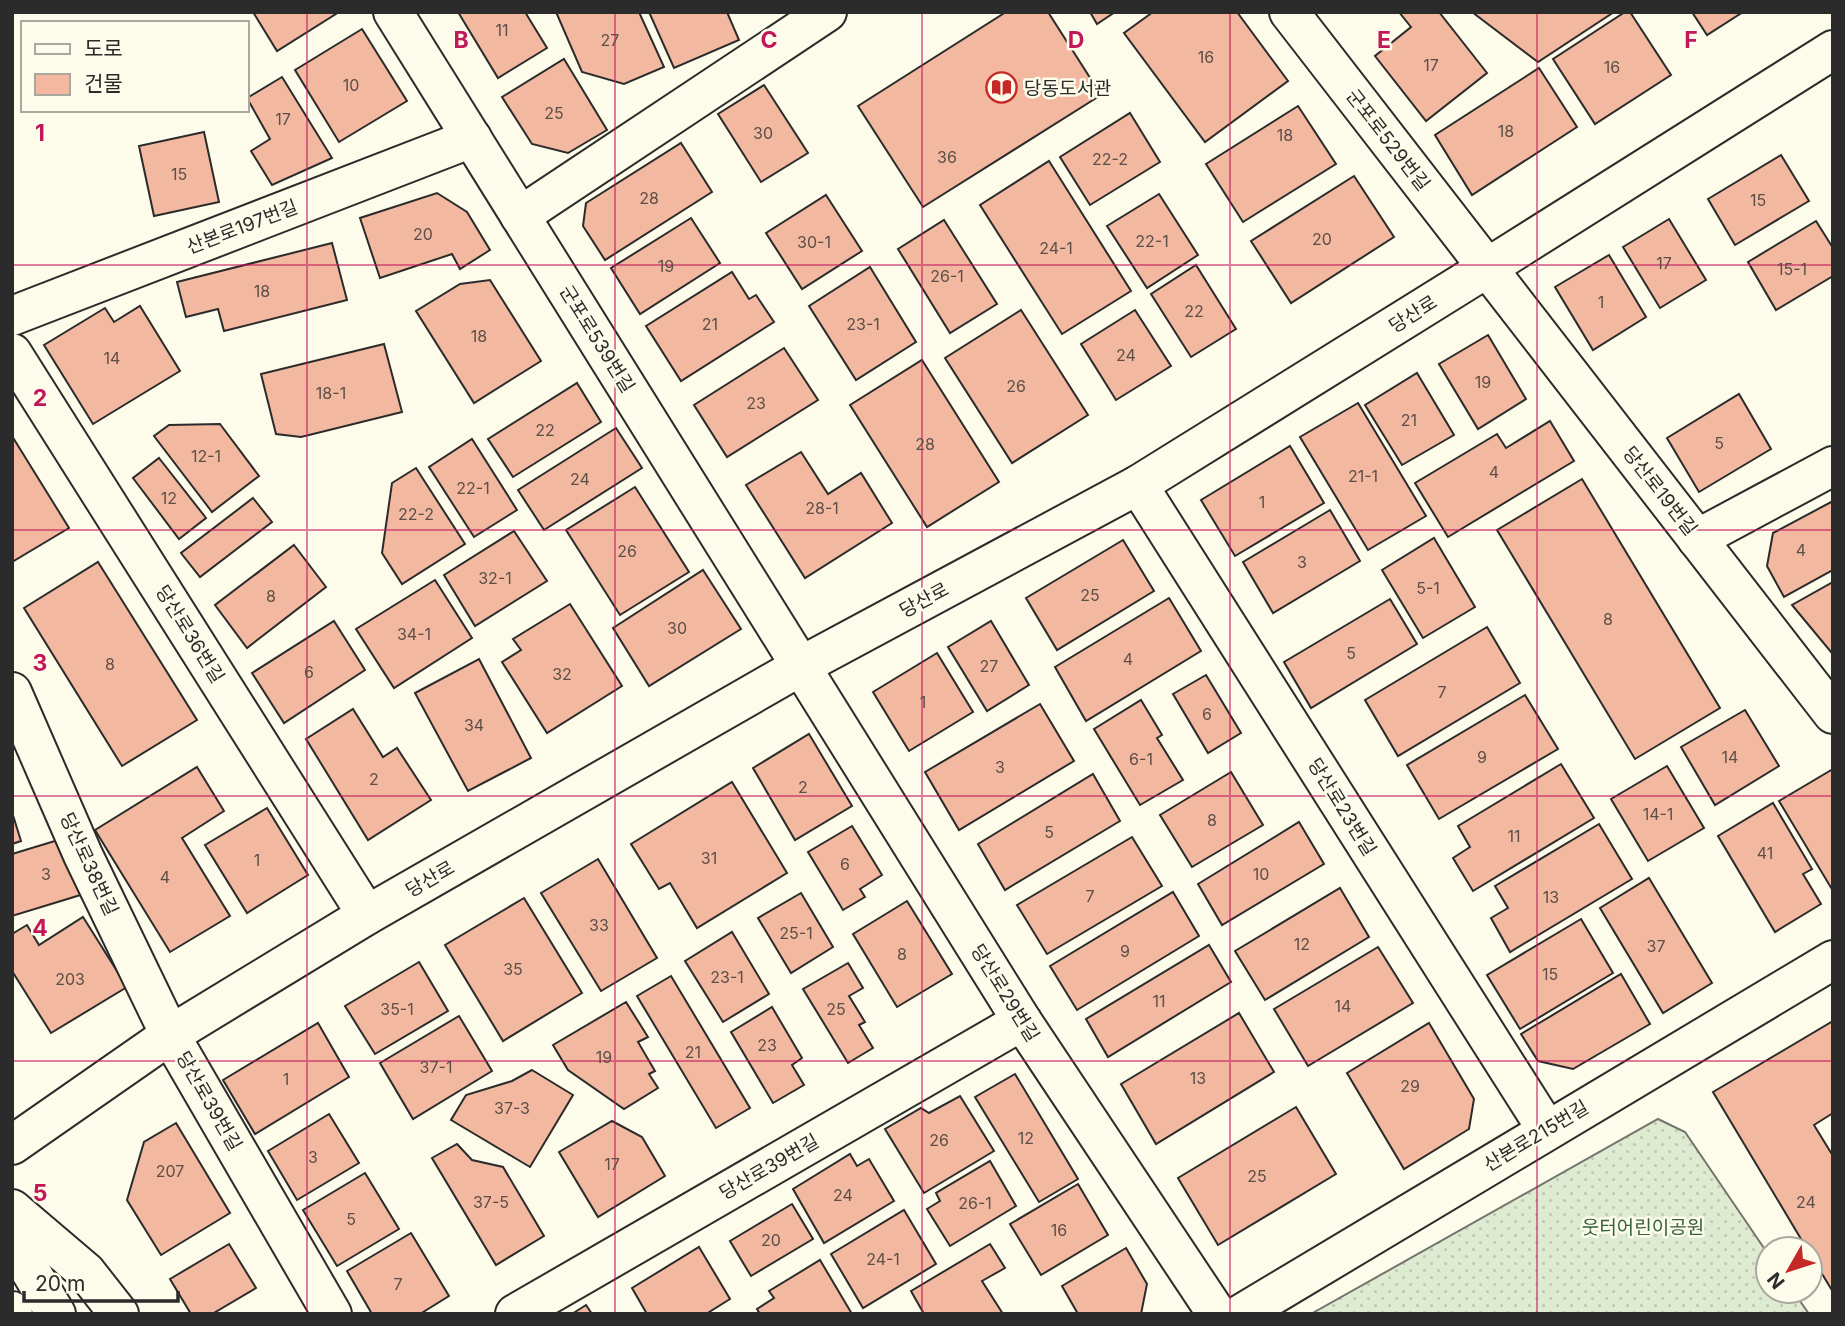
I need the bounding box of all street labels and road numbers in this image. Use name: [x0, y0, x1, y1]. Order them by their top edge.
street label: 군포로529번길: [1341, 85, 1435, 195]
street label: 산본로197번길: [183, 195, 301, 259]
street label: 군포로539번길: [555, 281, 639, 397]
street label: 당산로: [1385, 290, 1441, 338]
street label: 당산로19번길: [1618, 442, 1702, 540]
street label: 당산로: [895, 578, 953, 622]
street label: 당산로36번길: [151, 581, 229, 687]
street label: 당산로23번길: [1303, 754, 1381, 860]
street label: 당산로38번길: [55, 809, 123, 919]
street label: 당산로: [402, 856, 458, 902]
street label: 당산로29번길: [966, 940, 1044, 1046]
street label: 당산로39번길: [171, 1047, 247, 1155]
street label: 산본로215번길: [1479, 1096, 1593, 1176]
street label: 당산로39번길: [715, 1129, 823, 1205]

